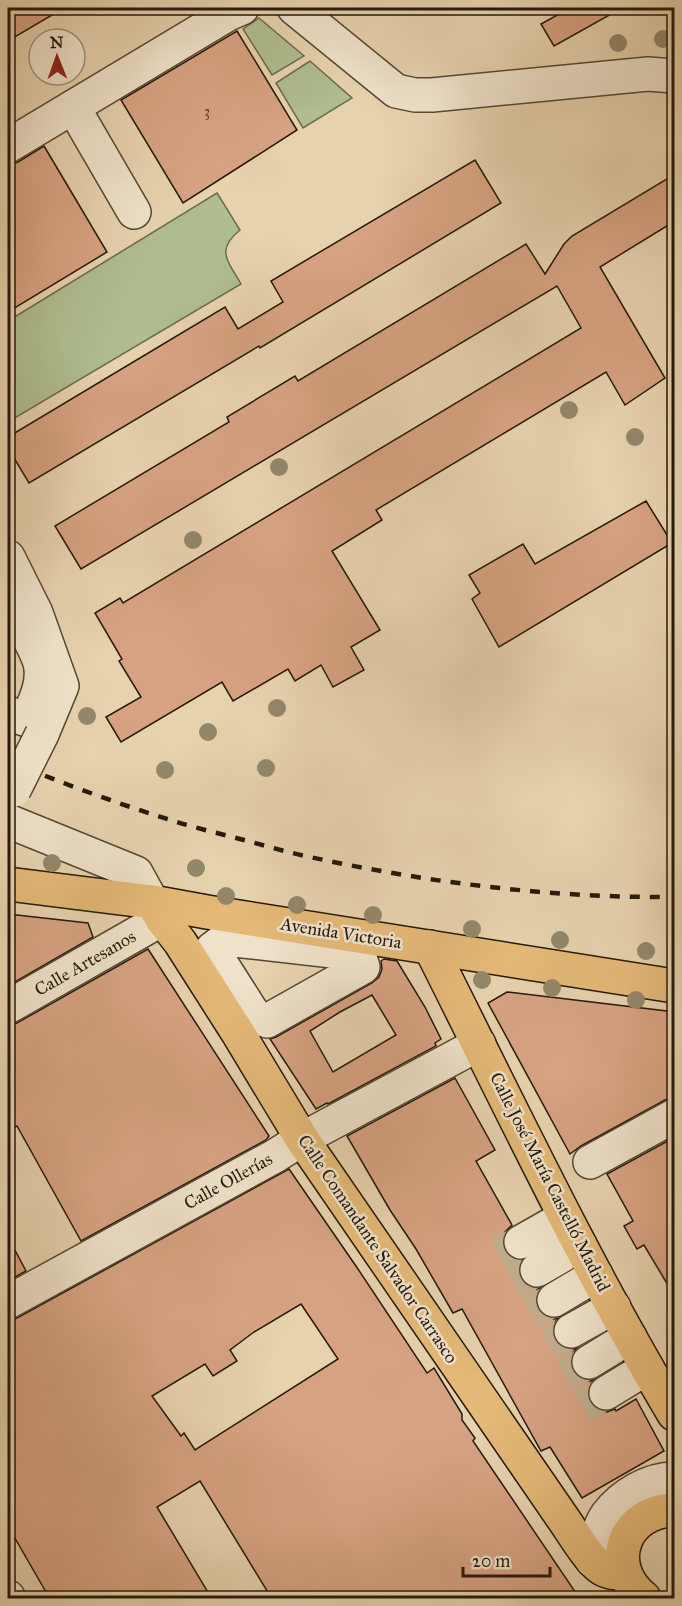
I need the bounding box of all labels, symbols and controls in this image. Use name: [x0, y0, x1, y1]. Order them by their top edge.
north arrow: [27, 27, 87, 87]
text: N: [50, 33, 64, 52]
house number: 3: [204, 102, 210, 120]
street label: Avenida Victoria: [278, 912, 403, 953]
street label: Calle Artesanos: [30, 925, 140, 1001]
street label: Calle José María Castelló Madrid: [484, 1069, 615, 1296]
street label: Calle Comandante Salvador Carrasco: [293, 1131, 463, 1367]
street label: Calle Ollerías: [180, 1148, 276, 1214]
scale bar: [463, 1540, 550, 1578]
text: 20 m: [472, 1550, 510, 1572]

